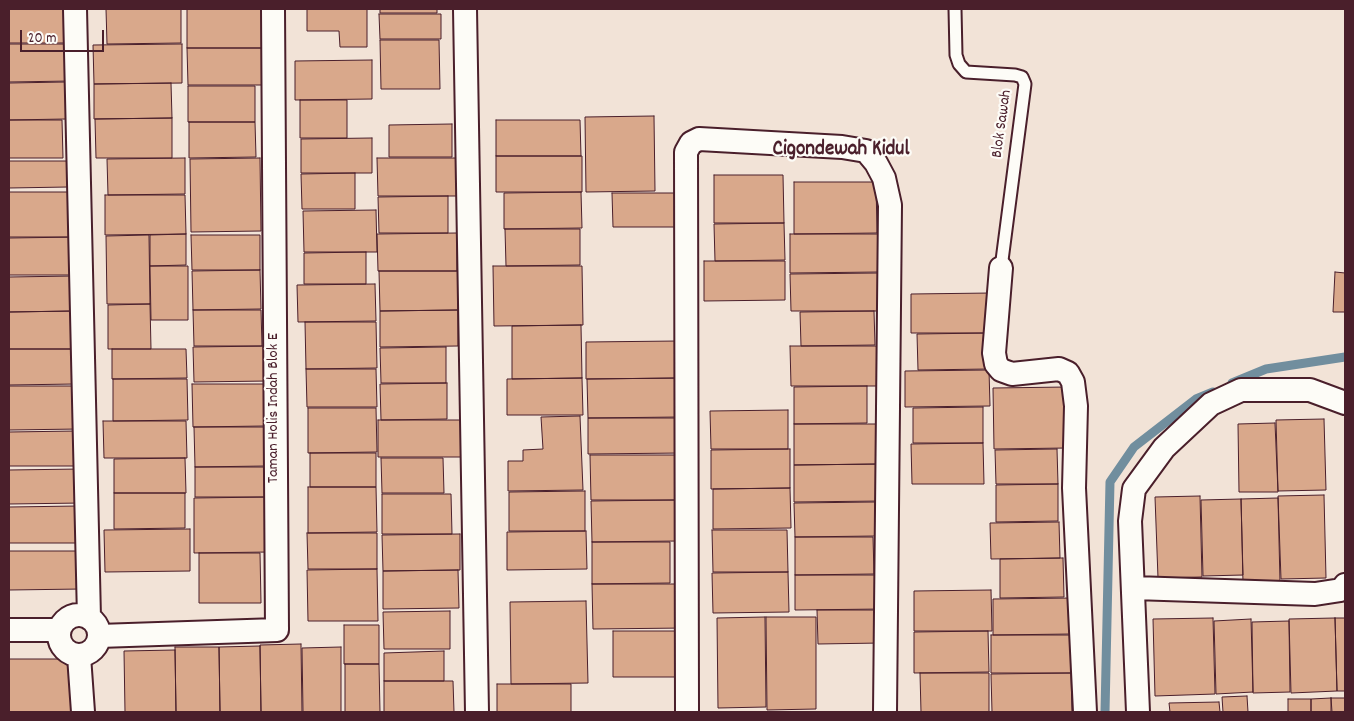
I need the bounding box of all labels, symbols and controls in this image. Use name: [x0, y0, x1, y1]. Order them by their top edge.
scale bar: [22, 20, 106, 52]
text: 20 m: [28, 28, 56, 50]
street label: Blok Sawah: [989, 89, 1017, 159]
district label: Cigondewah Kidul: [773, 138, 909, 164]
street label: Taman Holis Indah Blok E: [265, 333, 285, 483]

